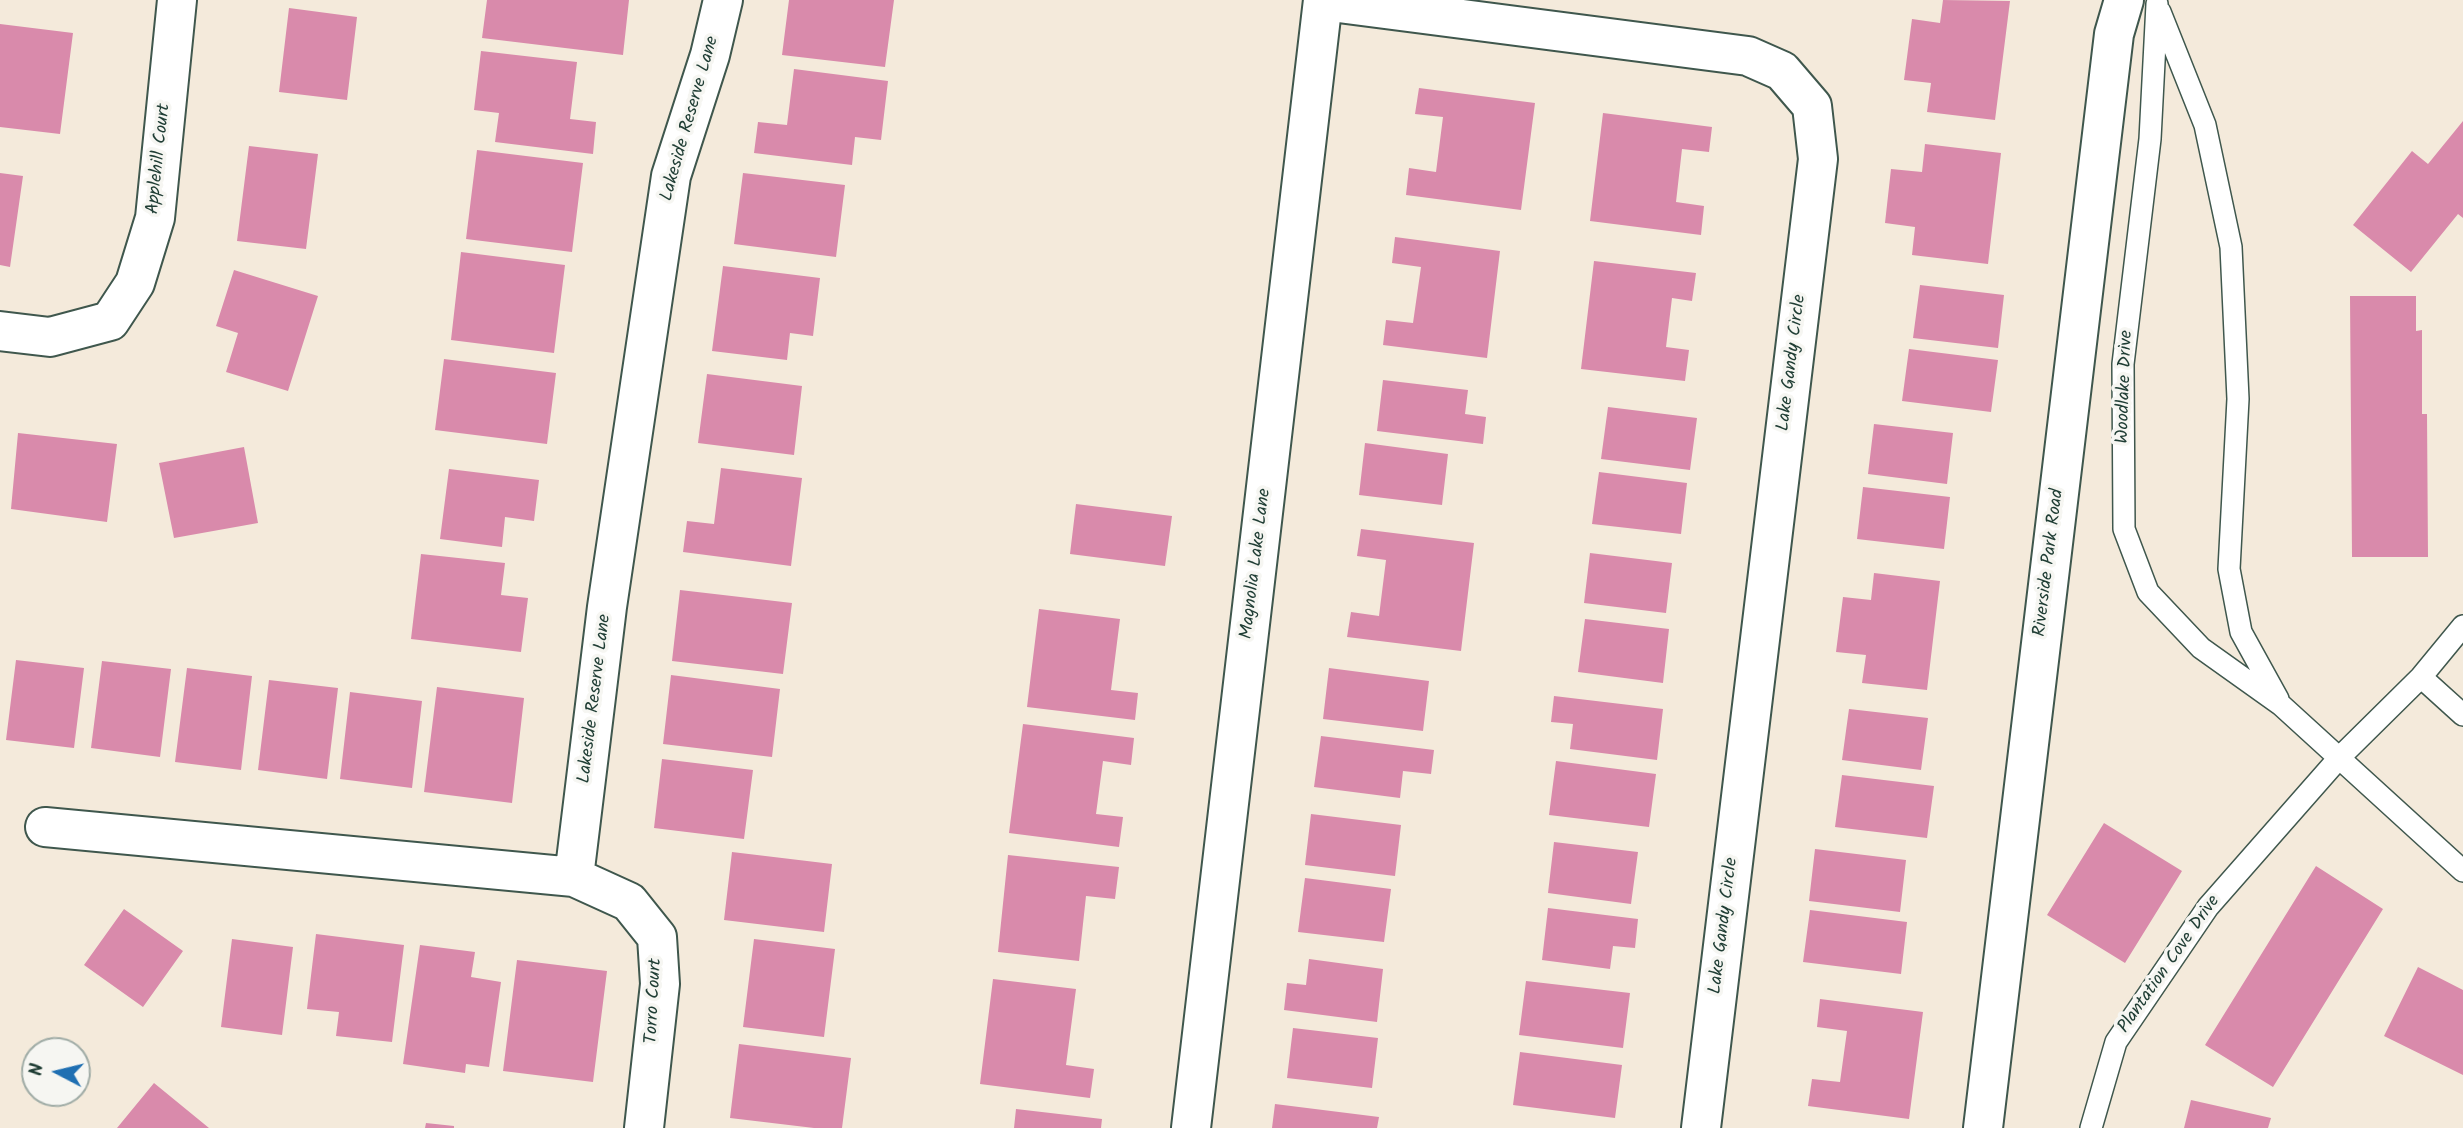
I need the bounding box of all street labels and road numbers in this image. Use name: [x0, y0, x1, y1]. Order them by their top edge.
street label: Lakeside Reserve Lane: [657, 34, 725, 204]
street label: Applehill Court: [143, 103, 177, 215]
street label: Lake Gandy Circle: [1774, 294, 1812, 432]
street label: Woodlake Drive: [2113, 330, 2139, 444]
street label: Magnolia Lake Lane: [1237, 488, 1277, 640]
street label: Riverside Park Road: [2030, 488, 2070, 638]
street label: Lakeside Reserve Lane: [575, 613, 617, 785]
street label: Lake Gandy Circle: [1706, 857, 1744, 995]
street label: Plantation Cove Drive: [2114, 892, 2226, 1038]
street label: Torro Court: [642, 958, 668, 1044]

